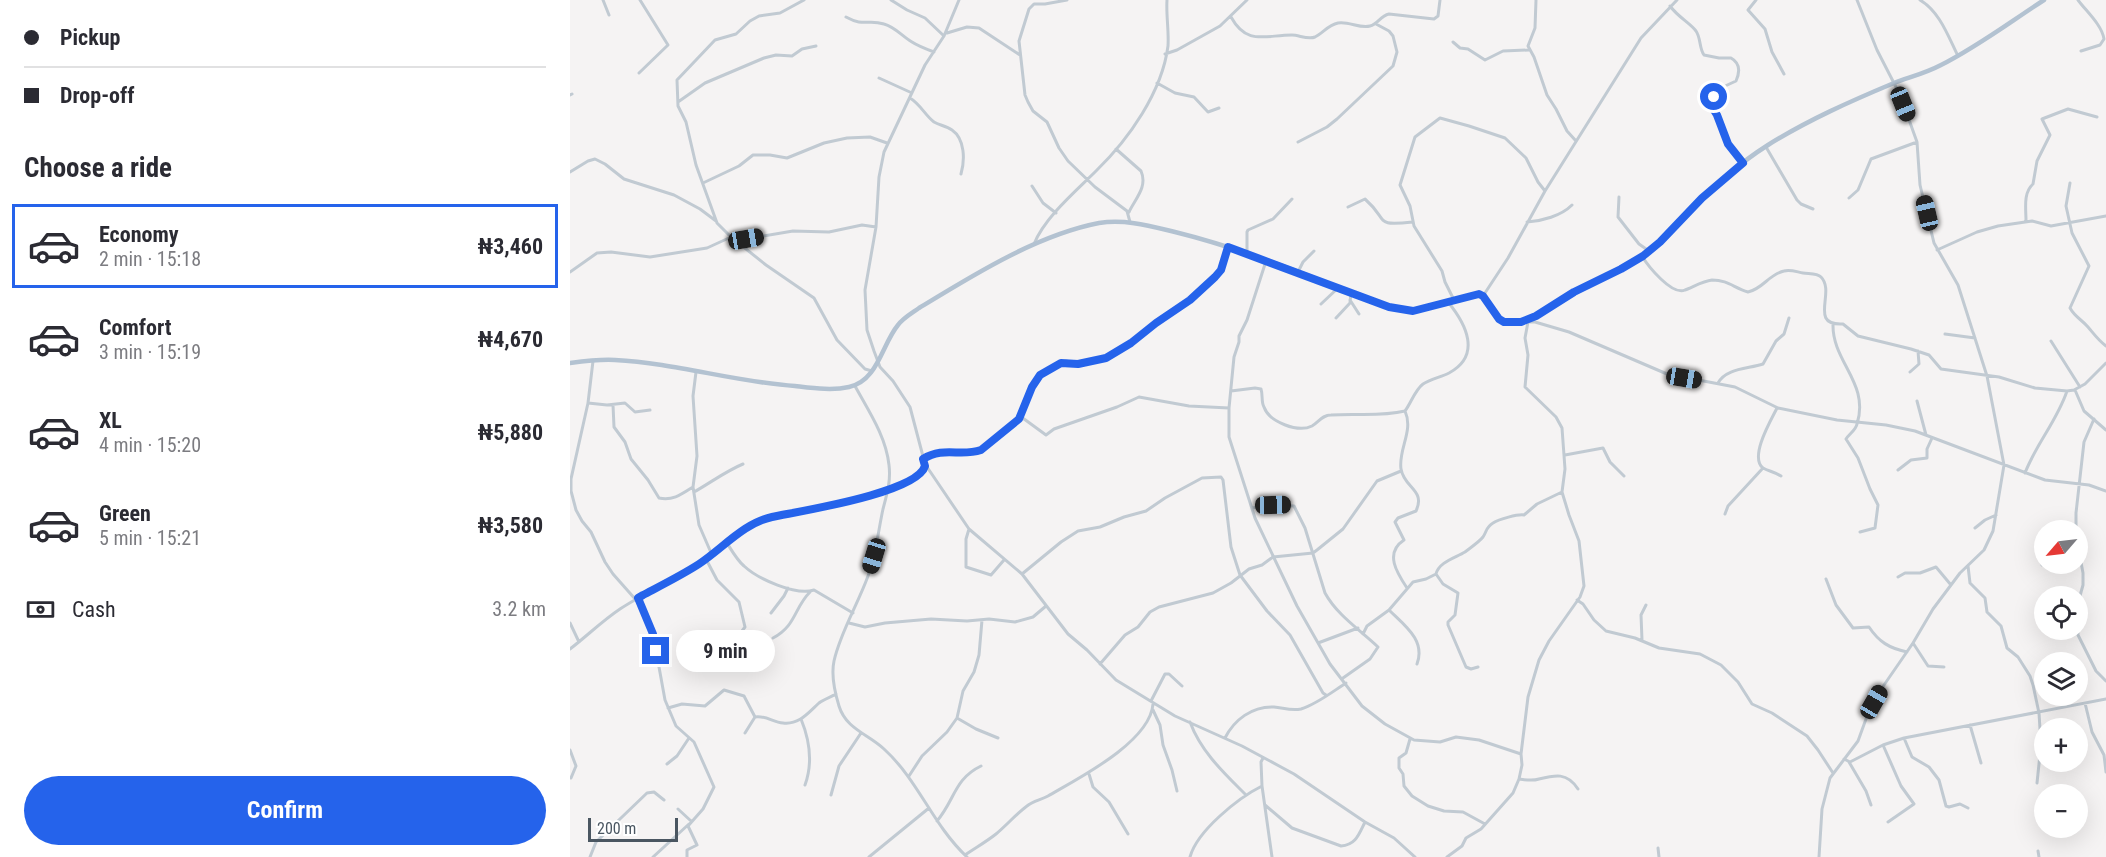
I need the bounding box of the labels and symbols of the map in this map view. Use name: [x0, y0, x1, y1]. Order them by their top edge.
route start: [1700, 83, 1727, 110]
car: [1888, 84, 1918, 124]
car: [1914, 193, 1940, 233]
car: [727, 227, 765, 251]
car: [1665, 366, 1703, 390]
car: [1255, 496, 1291, 514]
north arrow: [2034, 520, 2088, 574]
car: [860, 536, 888, 576]
callout: 9 min: [677, 630, 776, 672]
route end: [642, 637, 669, 664]
car: [1857, 682, 1891, 722]
scale bar: [588, 815, 678, 842]

